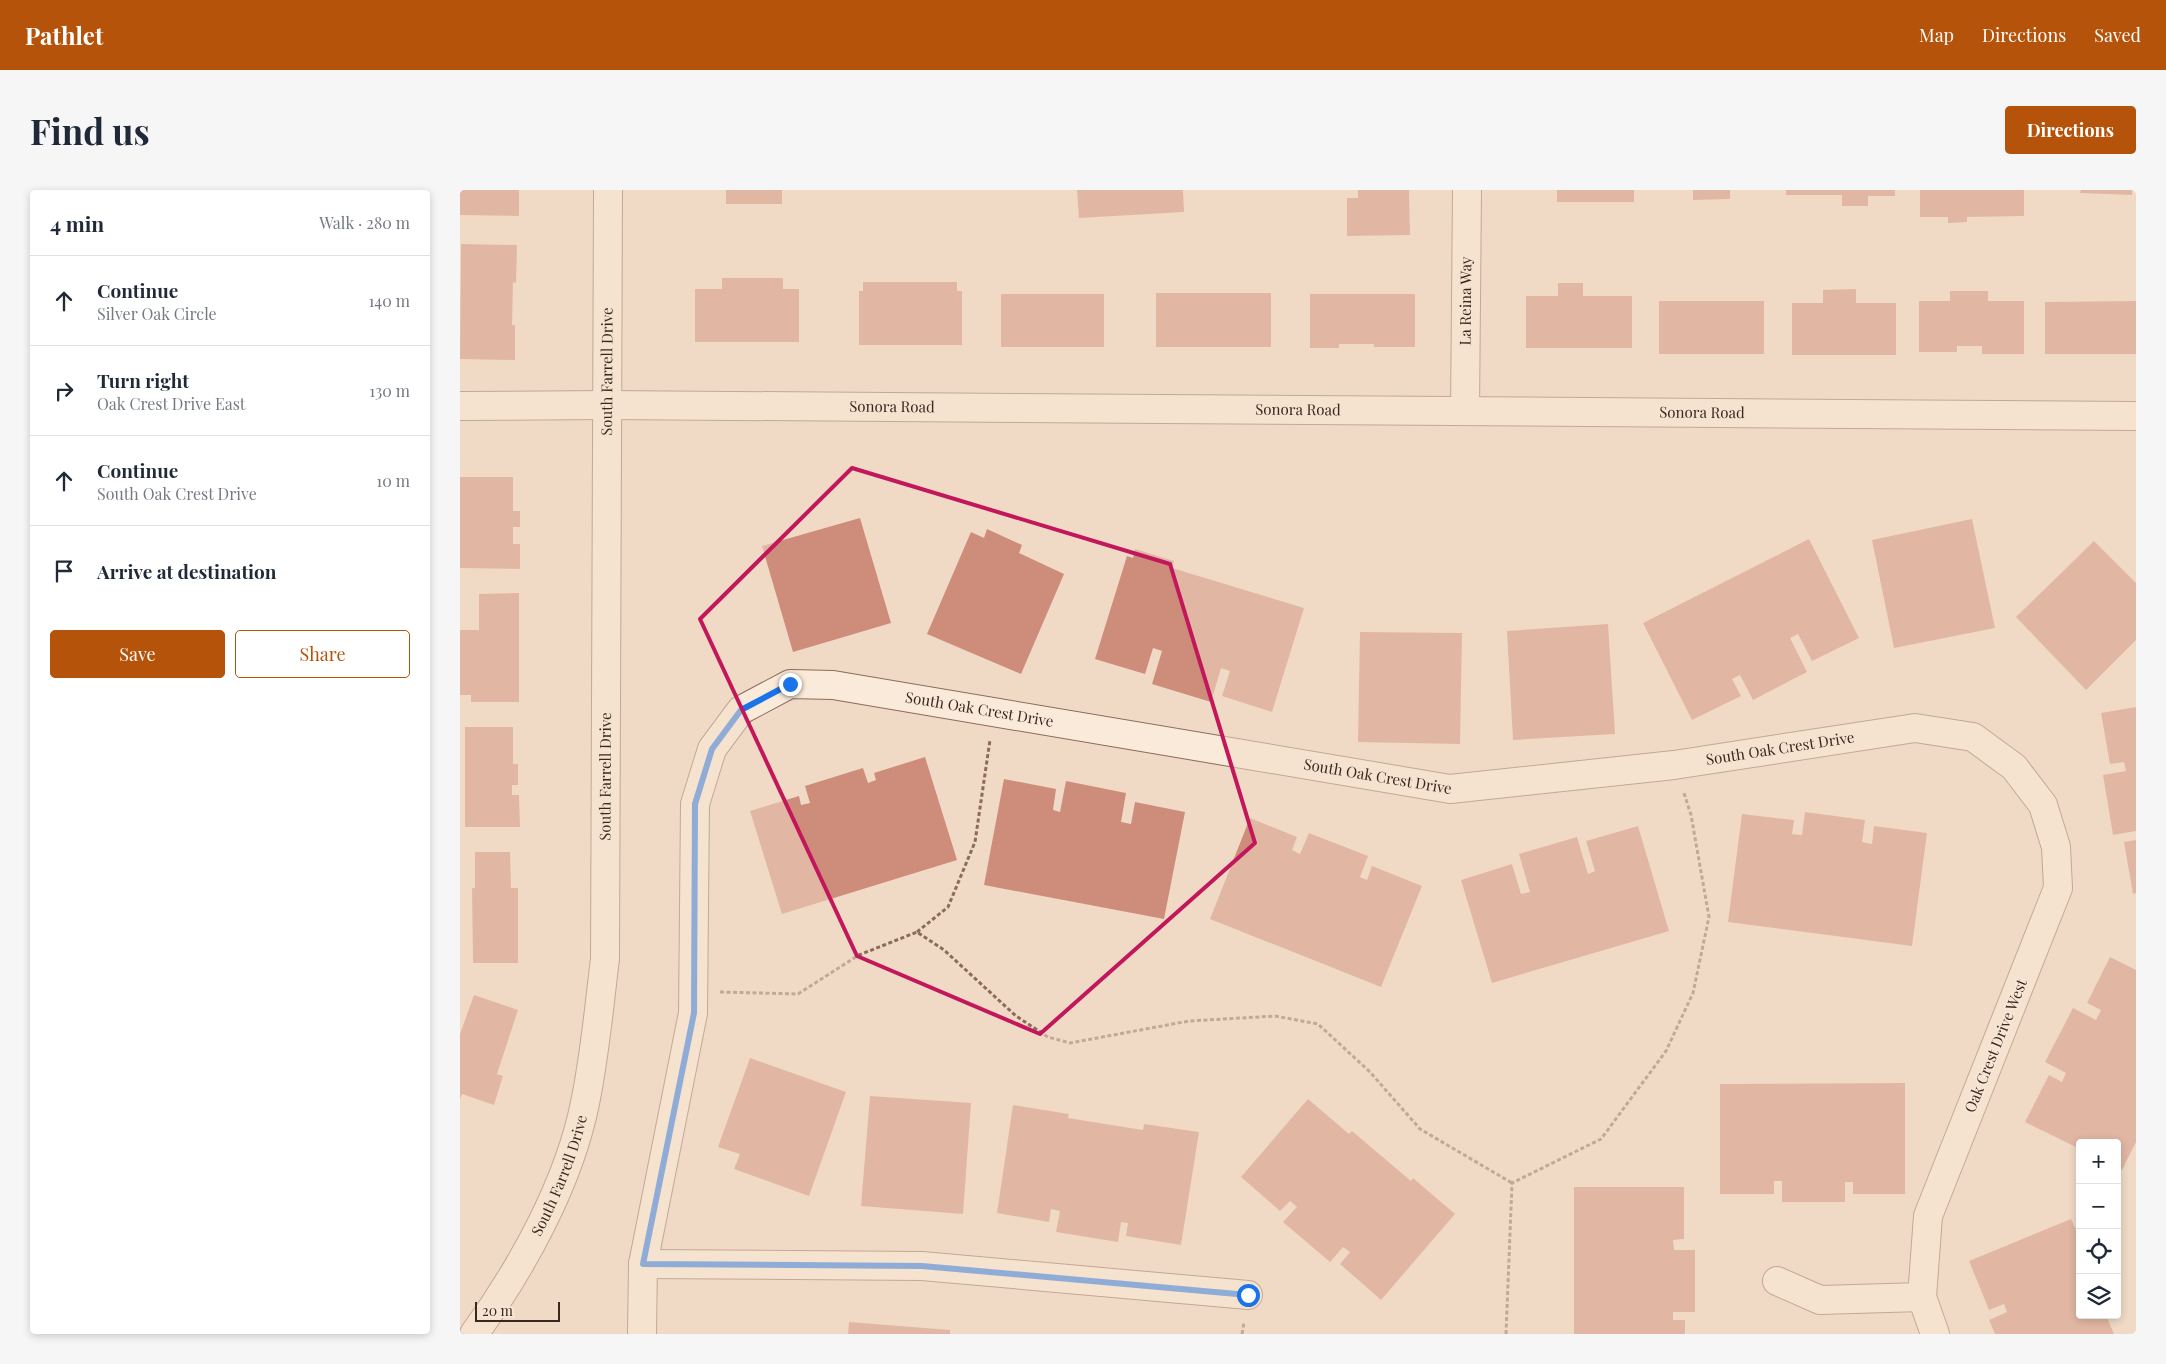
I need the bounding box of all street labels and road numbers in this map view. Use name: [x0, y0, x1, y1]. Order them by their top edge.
street label: La Reina Way: [1455, 256, 1475, 346]
street label: South Farrell Drive: [596, 307, 617, 436]
street label: Sonora Road: [849, 396, 935, 416]
street label: Sonora Road: [1255, 399, 1341, 419]
street label: Sonora Road: [1659, 402, 1745, 422]
street label: South Oak Crest Drive: [904, 686, 1055, 731]
street label: South Farrell Drive: [594, 712, 615, 841]
street label: South Oak Crest Drive: [1704, 726, 1856, 769]
street label: South Oak Crest Drive: [1302, 754, 1453, 798]
street label: Oak Crest Drive West: [1959, 975, 2031, 1115]
street label: South Farrell Drive: [526, 1113, 591, 1239]

